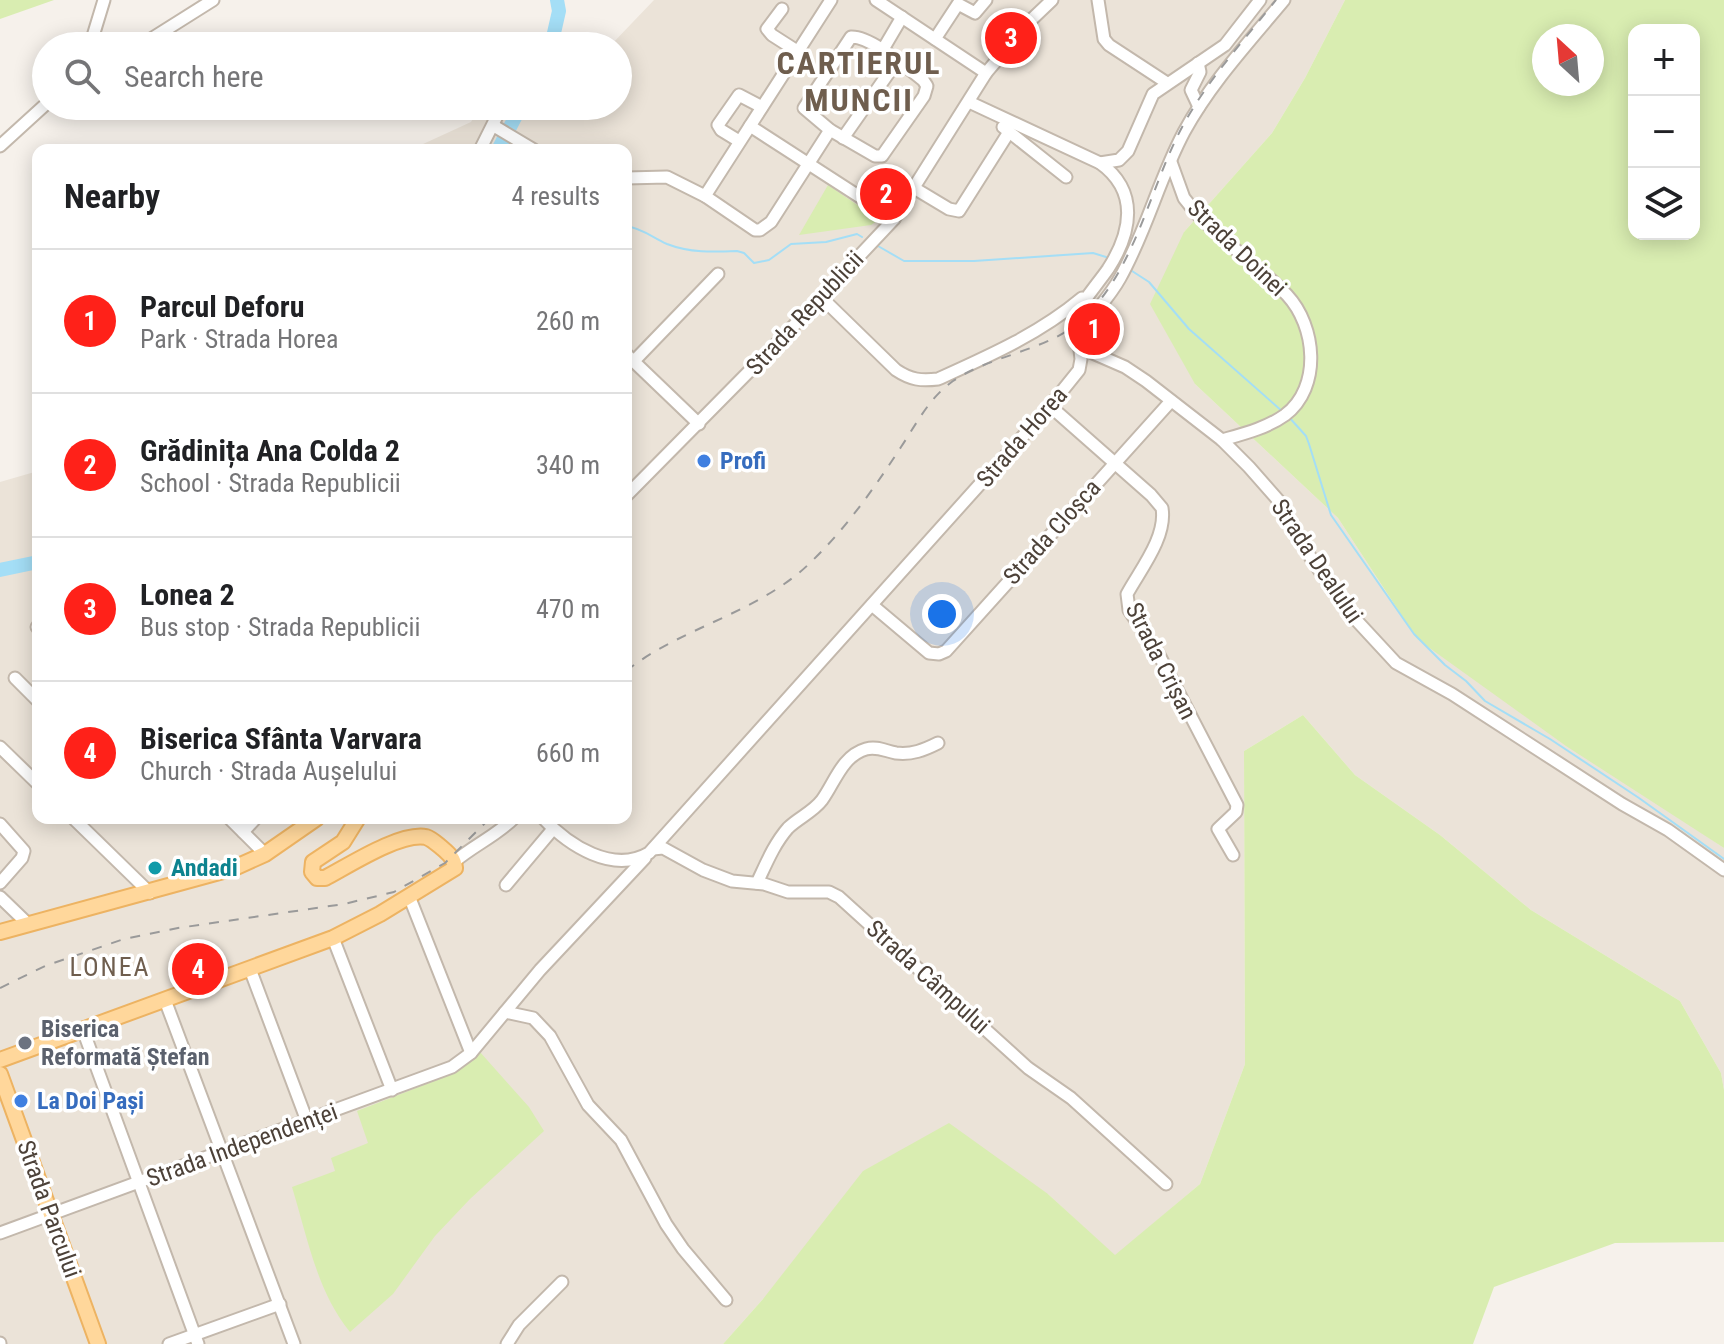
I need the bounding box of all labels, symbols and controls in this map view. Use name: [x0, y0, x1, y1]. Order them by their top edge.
pin: 3: [985, 8, 1037, 68]
north arrow: [1532, 24, 1604, 96]
map controls: [1628, 24, 1700, 240]
button: +: [1628, 24, 1700, 96]
search box: [32, 32, 632, 120]
district label: CARTIERUL MUNCII: [776, 44, 942, 119]
icon: search: [60, 54, 104, 98]
text: Search here: [124, 59, 264, 94]
button: −: [1628, 96, 1700, 168]
pin: 2: [860, 164, 912, 224]
button: layers: [1628, 168, 1700, 240]
text: Nearby: [64, 176, 160, 216]
text: 4 results: [511, 181, 600, 211]
street label: Strada Doinei: [1182, 194, 1292, 302]
street label: Strada Republicii: [740, 245, 870, 381]
text: Parcul Deforu: [140, 289, 304, 324]
pin: 1: [1068, 299, 1120, 359]
text: 1: [83, 306, 97, 336]
text: 260 m: [536, 306, 600, 336]
text: Park · Strada Horea: [140, 324, 339, 354]
street label: Strada Horea: [971, 381, 1073, 493]
text: Grădinița Ana Colda 2: [140, 433, 400, 468]
place label: Profi: [720, 447, 766, 475]
text: 2: [83, 450, 97, 480]
text: 340 m: [536, 450, 600, 480]
marker: Profi: [695, 452, 713, 470]
text: School · Strada Republicii: [140, 468, 401, 498]
street label: Strada Cloșca: [998, 474, 1106, 590]
street label: Strada Dealului: [1265, 494, 1369, 628]
text: Lonea 2: [140, 577, 235, 612]
text: 3: [83, 594, 97, 624]
text: 470 m: [536, 594, 600, 624]
your location: [922, 594, 962, 634]
street label: Strada Crișan: [1120, 598, 1202, 724]
text: Bus stop · Strada Republicii: [140, 612, 420, 642]
text: Biserica Sfânta Varvara: [140, 721, 422, 756]
text: 4: [83, 738, 97, 768]
text: 660 m: [536, 738, 600, 768]
text: Church · Strada Aușelului: [140, 756, 397, 786]
place label: Andadi: [171, 854, 238, 882]
marker: Andadi: [146, 859, 164, 877]
street label: Strada Câmpului: [861, 914, 995, 1040]
pin: 4: [172, 939, 224, 999]
district label: LONEA: [69, 952, 151, 982]
place label: Biserica Reformată Ștefan: [41, 1015, 210, 1071]
marker: Biserica Reformată Ștefan: [16, 1034, 34, 1052]
place label: La Doi Pași: [37, 1087, 144, 1115]
marker: La Doi Pași: [12, 1092, 30, 1110]
street label: Strada Independenței: [143, 1097, 341, 1193]
street label: Strada Parcului: [11, 1137, 87, 1281]

